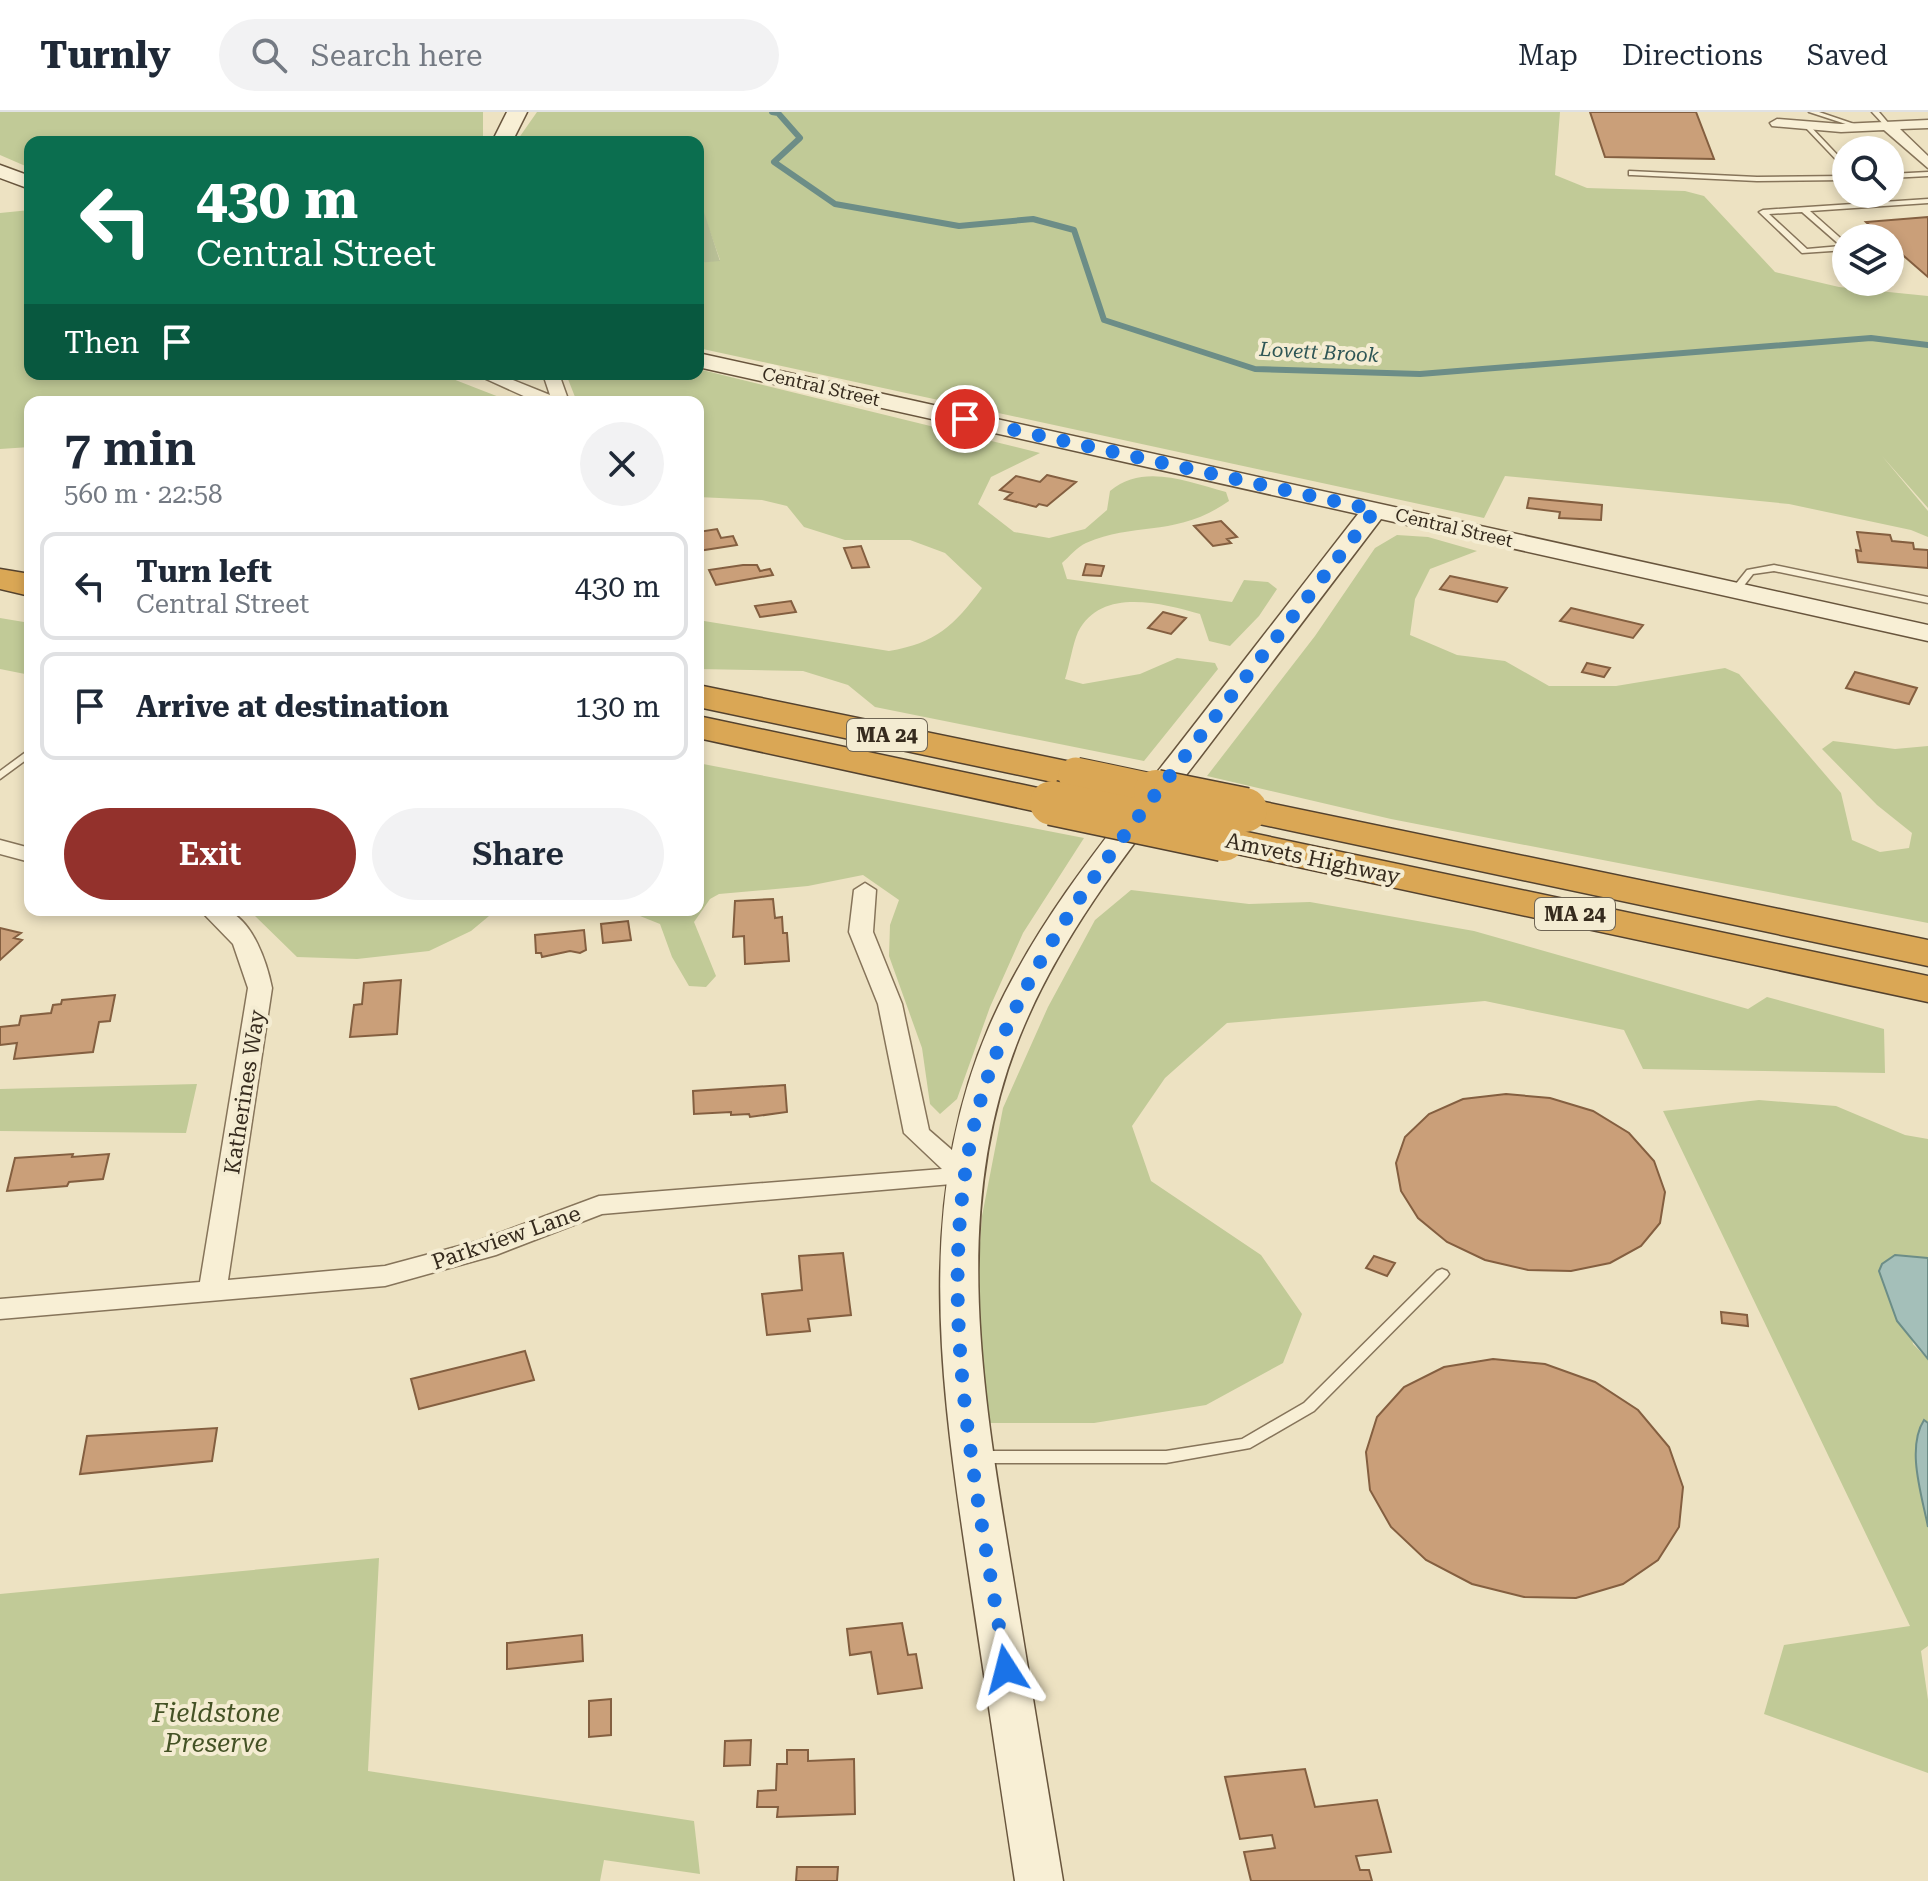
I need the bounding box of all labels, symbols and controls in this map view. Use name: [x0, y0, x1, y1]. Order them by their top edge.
search box: [219, 19, 779, 91]
text: Turnly: [40, 33, 171, 77]
icon: search: [247, 33, 291, 77]
text: Search here: [311, 38, 483, 73]
text: Map: [1518, 39, 1578, 72]
text: Directions: [1622, 39, 1763, 72]
text: Saved: [1807, 39, 1888, 72]
map controls: [1832, 136, 1904, 296]
button: search: [1832, 136, 1904, 208]
text: 430 m: [196, 166, 358, 232]
icon: left: [64, 168, 168, 272]
button: layers: [1832, 224, 1904, 296]
text: Central Street: [196, 233, 436, 275]
icon: arrive: [155, 320, 199, 364]
text: Then: [64, 325, 139, 360]
water label: Lovett Brook: [1258, 337, 1379, 367]
street label: Central Street: [760, 363, 882, 410]
pin: [931, 385, 999, 453]
icon: arrive: [943, 397, 987, 441]
text: 7 min: [64, 421, 196, 477]
button: close: [580, 422, 664, 506]
text: 560 m · 22:58: [64, 479, 223, 509]
street label: Central Street: [1393, 504, 1515, 551]
text: Turn left: [136, 554, 272, 589]
icon: left: [68, 564, 112, 608]
text: 430 m: [575, 569, 660, 604]
text: Central Street: [136, 589, 309, 619]
icon: arrive: [68, 684, 112, 728]
text: Arrive at destination: [136, 689, 449, 724]
text: 130 m: [575, 689, 660, 724]
road number: MA 24: [847, 719, 927, 751]
button: Exit: [64, 808, 356, 900]
button: Share: [372, 808, 664, 900]
street label: Amvets Highway: [1223, 828, 1403, 889]
road number: MA 24: [1535, 898, 1615, 930]
street label: Katherines Way: [219, 1008, 270, 1176]
street label: Parkview Lane: [429, 1200, 584, 1275]
position arrow: [964, 1627, 1048, 1711]
park label: Fieldstone Preserve: [151, 1698, 280, 1758]

